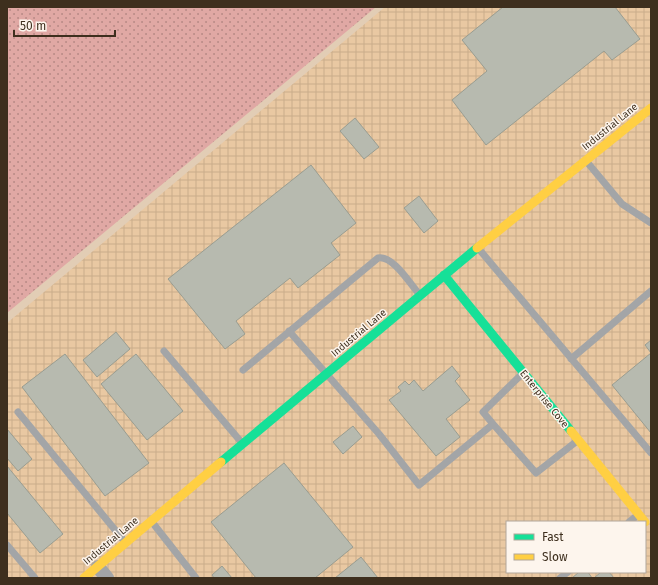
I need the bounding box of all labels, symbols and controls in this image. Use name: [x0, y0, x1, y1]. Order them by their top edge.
scale bar: [14, 12, 115, 38]
text: 50 m: [20, 19, 46, 33]
street label: Industrial Lane: [580, 101, 640, 153]
street label: Industrial Lane: [329, 307, 389, 359]
street label: Enterprise Cove: [517, 368, 571, 430]
street label: Industrial Lane: [81, 515, 141, 567]
legend: [506, 521, 646, 573]
text: Fast: [542, 530, 564, 544]
text: Slow: [542, 550, 568, 564]

